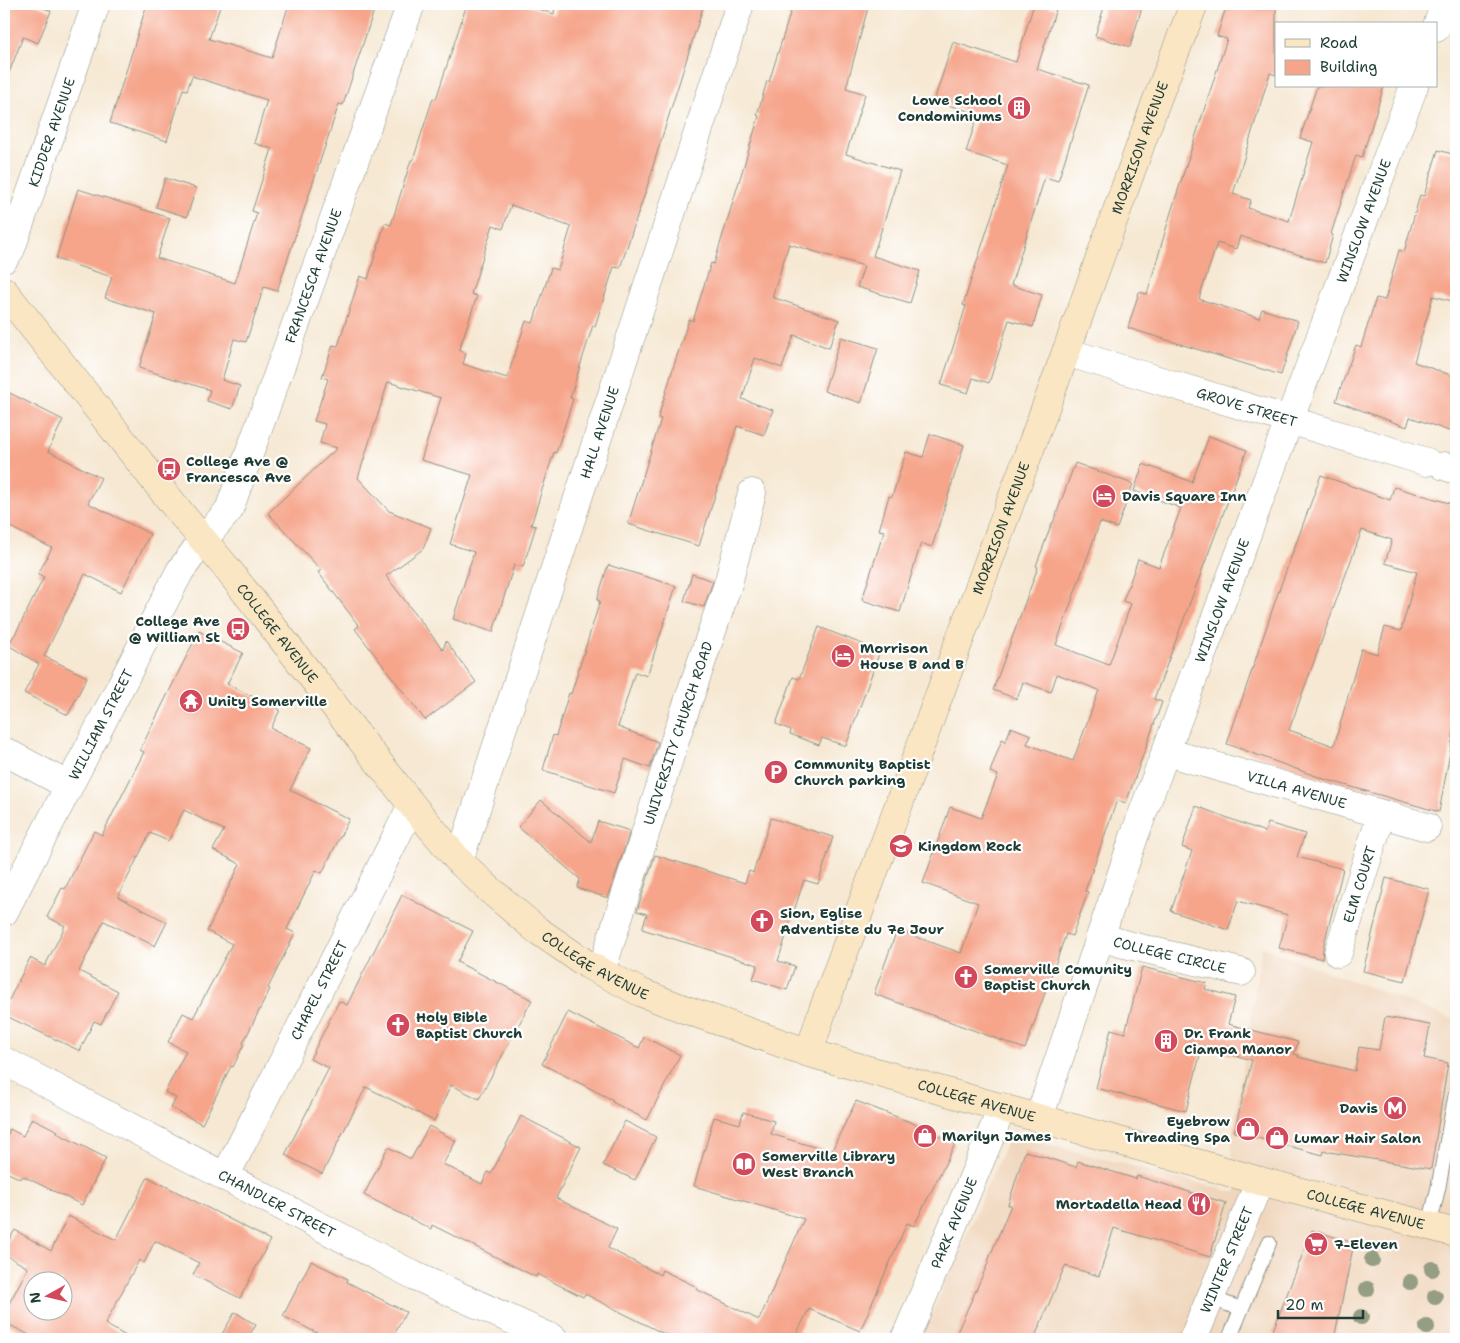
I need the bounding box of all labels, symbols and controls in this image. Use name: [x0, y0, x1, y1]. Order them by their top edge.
legend: [1275, 22, 1438, 88]
text: Road: [1320, 33, 1358, 53]
text: Building: [1320, 57, 1377, 77]
street label: KIDDER AVENUE: [24, 75, 79, 189]
street label: MORRISON AVENUE: [1107, 78, 1172, 216]
place label: Lowe School Condominiums: [898, 91, 1002, 125]
building icon: Lowe School Condominiums: [1006, 95, 1032, 121]
street label: WINSLOW AVENUE: [1332, 156, 1395, 286]
street label: FRANCESCA AVENUE: [281, 206, 346, 346]
street label: GROVE STREET: [1194, 383, 1300, 431]
street label: HALL AVENUE: [576, 384, 623, 481]
place label: College Ave @ Francesca Ave: [186, 452, 292, 486]
bus stop icon: College Ave @ Francesca Ave: [156, 456, 182, 482]
street label: MORRISON AVENUE: [968, 459, 1034, 597]
hotel icon: Davis Square Inn: [1091, 483, 1117, 509]
place label: Davis Square Inn: [1122, 487, 1246, 505]
street label: WINSLOW AVENUE: [1191, 536, 1254, 665]
street label: COLLEGE AVENUE: [233, 580, 322, 687]
place label: College Ave @ William St: [129, 612, 220, 646]
bus stop icon: College Ave @ William St: [225, 616, 251, 642]
street label: UNIVERSITY CHURCH ROAD: [639, 639, 717, 827]
place label: Morrison House B and B: [860, 639, 964, 673]
hotel icon: Morrison House B and B: [830, 643, 856, 669]
street label: WILLIAM STREET: [65, 666, 137, 783]
temple icon: Unity Somerville: [178, 688, 204, 714]
place label: Unity Somerville: [208, 692, 327, 710]
place label: Community Baptist Church parking: [794, 755, 931, 789]
parking icon: Community Baptist Church parking: [763, 759, 789, 785]
street label: VILLA AVENUE: [1245, 767, 1349, 812]
school or university icon: Kingdom Rock: [888, 833, 914, 859]
place label: Kingdom Rock: [918, 837, 1022, 855]
street label: ELM COURT: [1339, 843, 1380, 925]
place label: Sion, Eglise Adventiste du 7e Jour: [780, 904, 944, 938]
church icon: Sion, Eglise Adventiste du 7e Jour: [749, 908, 775, 934]
street label: COLLEGE AVENUE: [538, 927, 652, 1004]
street label: COLLEGE CIRCLE: [1111, 932, 1228, 977]
street label: CHAPEL STREET: [286, 937, 352, 1043]
place label: Somerville Comunity Baptist Church: [984, 960, 1132, 994]
church icon: Somerville Comunity Baptist Church: [953, 964, 979, 990]
place label: Holy Bible Baptist Church: [416, 1008, 522, 1042]
church icon: Holy Bible Baptist Church: [385, 1012, 411, 1038]
place label: Dr. Frank Ciampa Manor: [1184, 1024, 1292, 1058]
building icon: Dr. Frank Ciampa Manor: [1153, 1028, 1179, 1054]
street label: COLLEGE AVENUE: [916, 1075, 1038, 1126]
metro station icon: Davis: [1382, 1095, 1408, 1121]
place label: Davis: [1340, 1099, 1378, 1117]
place label: Eyebrow Threading Spa: [1125, 1112, 1230, 1146]
shop icon: Eyebrow Threading Spa: [1235, 1116, 1261, 1142]
shop icon: Marilyn James: [912, 1123, 938, 1149]
shop icon: Lumar Hair Salon: [1264, 1125, 1290, 1151]
place label: Marilyn James: [942, 1127, 1051, 1145]
place label: Lumar Hair Salon: [1294, 1129, 1421, 1147]
place label: Somerville Library West Branch: [762, 1147, 895, 1181]
library icon: Somerville Library West Branch: [731, 1151, 757, 1177]
street label: CHANDLER STREET: [215, 1166, 339, 1242]
street label: PARK AVENUE: [927, 1174, 981, 1271]
street label: COLLEGE AVENUE: [1305, 1185, 1427, 1233]
restaurant icon: Mortadella Head: [1186, 1191, 1212, 1217]
place label: Mortadella Head: [1056, 1195, 1182, 1213]
street label: WINTER STREET: [1196, 1203, 1257, 1316]
supermarket icon: 7-Eleven: [1303, 1231, 1329, 1257]
place label: 7-Eleven: [1334, 1235, 1398, 1253]
north arrow: [22, 1270, 72, 1320]
scale bar: [1278, 1288, 1362, 1320]
text: N: [25, 1291, 45, 1305]
text: 20 m: [1285, 1295, 1324, 1315]

